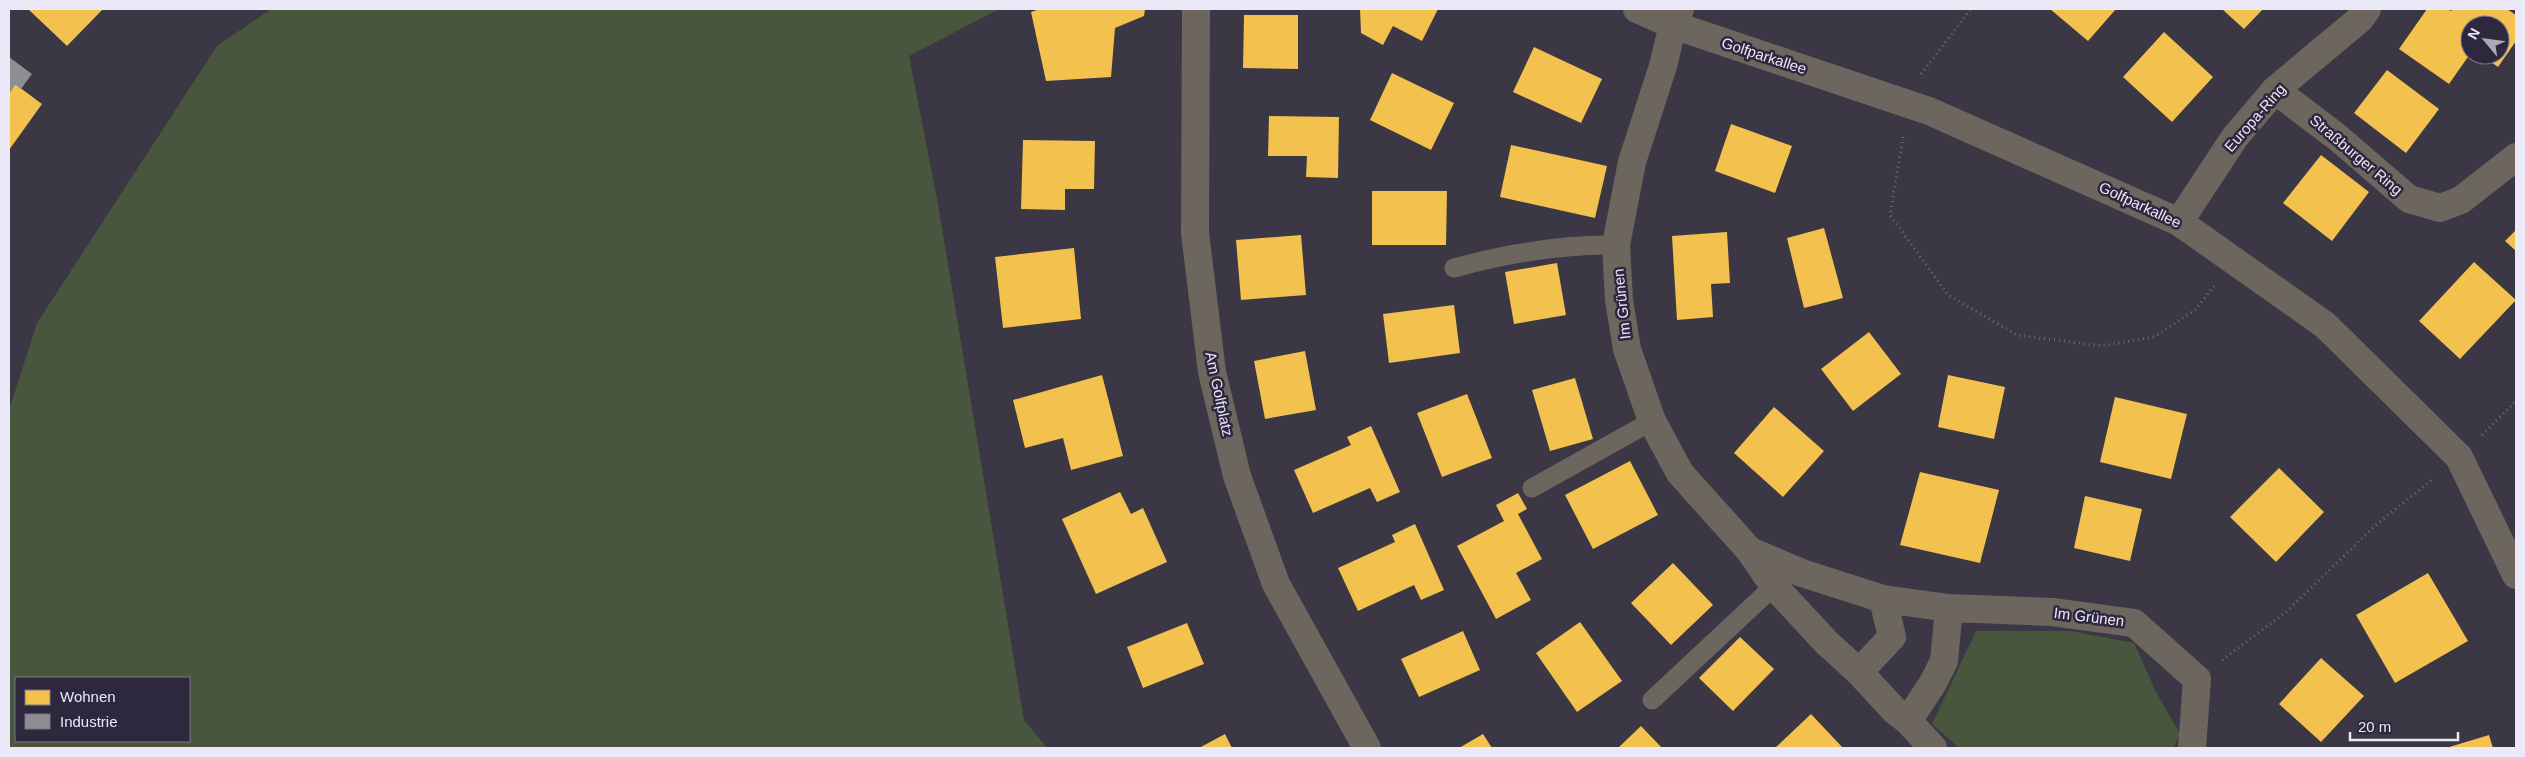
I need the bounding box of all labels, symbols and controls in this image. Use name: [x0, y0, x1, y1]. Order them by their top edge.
north arrow: [2460, 15, 2510, 65]
text: N: [2464, 25, 2483, 42]
street label: Golfparkallee: [1719, 34, 1809, 77]
street label: Europa-Ring: [2221, 80, 2289, 155]
street label: Straßburger Ring: [2307, 111, 2406, 198]
street label: Golfparkallee: [2097, 178, 2184, 231]
street label: Im Grünen: [1609, 268, 1634, 340]
street label: Am Golfplatz: [1202, 350, 1237, 438]
street label: Im Grünen: [2053, 604, 2125, 629]
legend: [15, 677, 190, 742]
text: Wohnen: [60, 688, 116, 705]
scale bar: [2350, 710, 2458, 742]
text: Industrie: [60, 713, 118, 730]
text: 20 m: [2358, 718, 2391, 735]

